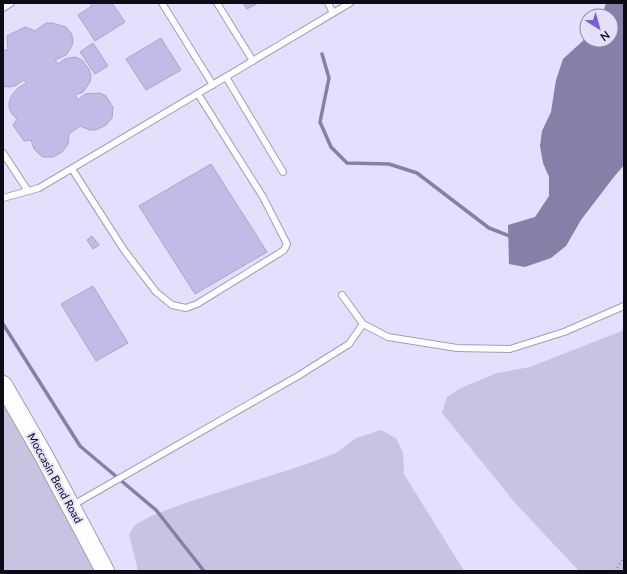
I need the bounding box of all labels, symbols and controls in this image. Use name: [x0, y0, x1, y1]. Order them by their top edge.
north arrow: [579, 8, 619, 48]
text: N: [598, 29, 613, 44]
street label: Moccasin Bend Road: [25, 430, 86, 525]

